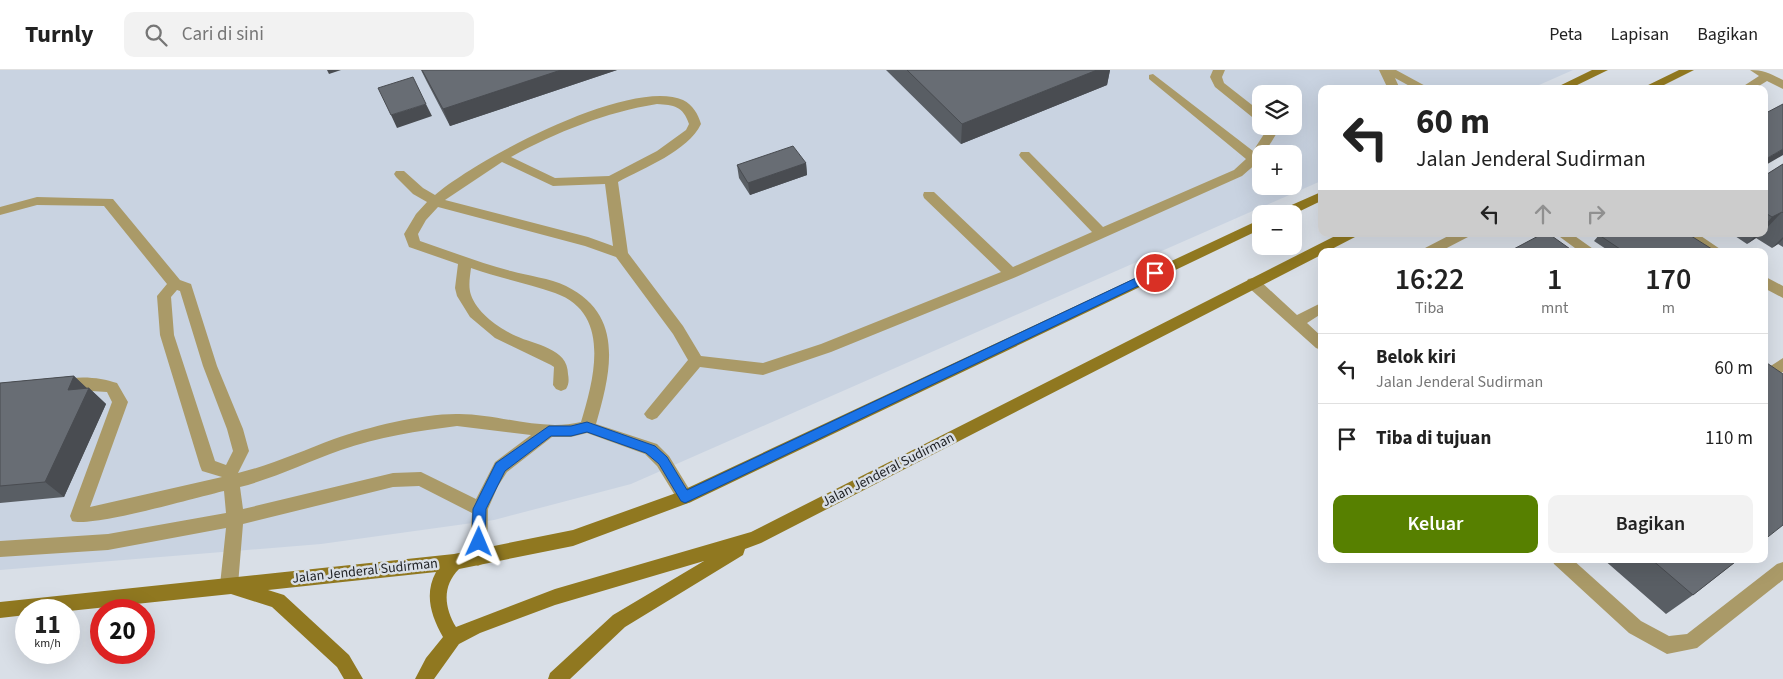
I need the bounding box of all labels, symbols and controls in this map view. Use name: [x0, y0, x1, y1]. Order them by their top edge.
search box: [124, 12, 474, 57]
text: Turnly: [25, 17, 94, 52]
icon: search: [142, 21, 170, 49]
text: Cari di sini: [182, 21, 264, 48]
text: Peta: [1549, 22, 1582, 47]
text: Lapisan: [1610, 22, 1669, 47]
text: Bagikan: [1697, 22, 1758, 47]
map controls: [1252, 85, 1302, 255]
button: layers: [1252, 85, 1302, 135]
text: 60 m: [1416, 97, 1490, 147]
icon: left: [1333, 105, 1398, 170]
text: Jalan Jenderal Sudirman: [1416, 143, 1646, 175]
button: +: [1252, 145, 1302, 195]
icon: left: [1476, 200, 1504, 228]
icon: ahead: [1529, 200, 1557, 228]
icon: right: [1582, 200, 1610, 228]
button: −: [1252, 205, 1302, 255]
pin: [1134, 252, 1176, 294]
text: 16:22: [1395, 258, 1464, 301]
text: 1: [1547, 258, 1563, 301]
text: 170: [1645, 258, 1691, 301]
icon: arrive: [1141, 259, 1169, 287]
text: Tiba: [1415, 297, 1444, 319]
text: mnt: [1541, 297, 1569, 319]
text: m: [1662, 297, 1675, 319]
text: Belok kiri: [1376, 344, 1456, 371]
icon: left: [1333, 355, 1361, 383]
text: 60 m: [1715, 355, 1753, 382]
text: Jalan Jenderal Sudirman: [1376, 371, 1543, 393]
icon: arrive: [1333, 425, 1361, 453]
text: Tiba di tujuan: [1376, 425, 1491, 452]
text: 110 m: [1705, 425, 1753, 452]
street label: Jalan Jenderal Sudirman: [818, 428, 958, 512]
button: Keluar: [1333, 495, 1538, 553]
button: Bagikan: [1548, 495, 1753, 553]
position arrow: [452, 515, 504, 567]
street label: Jalan Jenderal Sudirman: [291, 553, 439, 589]
speed limit sign: 20: [90, 599, 155, 664]
text: 11: [34, 607, 61, 643]
text: km/h: [34, 635, 61, 652]

